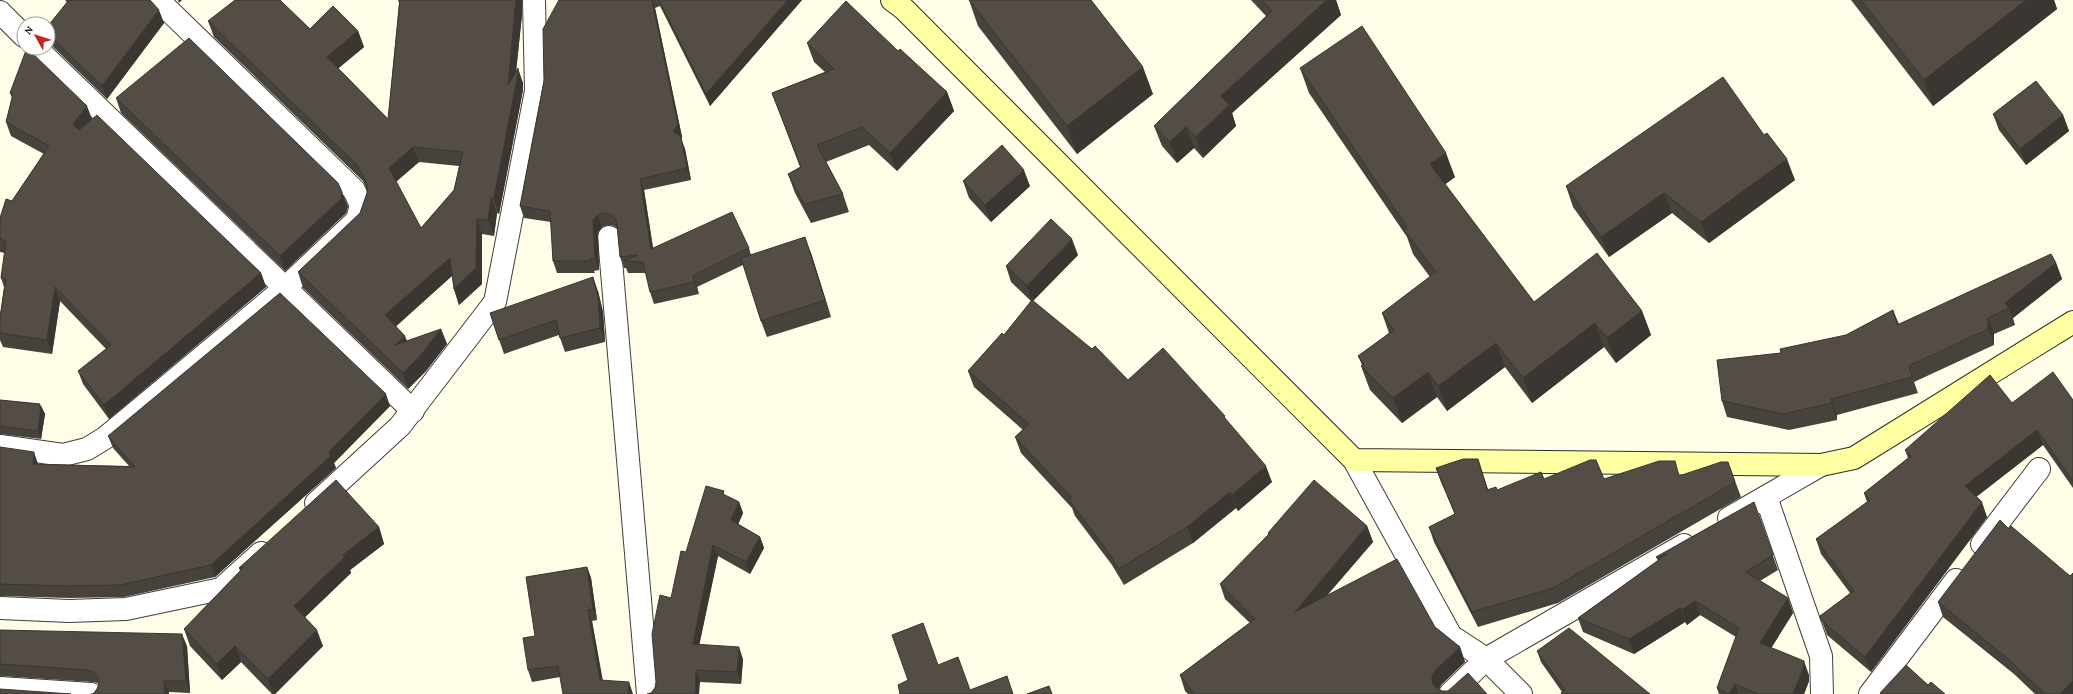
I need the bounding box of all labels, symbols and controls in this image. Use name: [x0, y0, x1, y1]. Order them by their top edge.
north arrow: [16, 16, 56, 56]
text: N: [21, 23, 36, 36]

